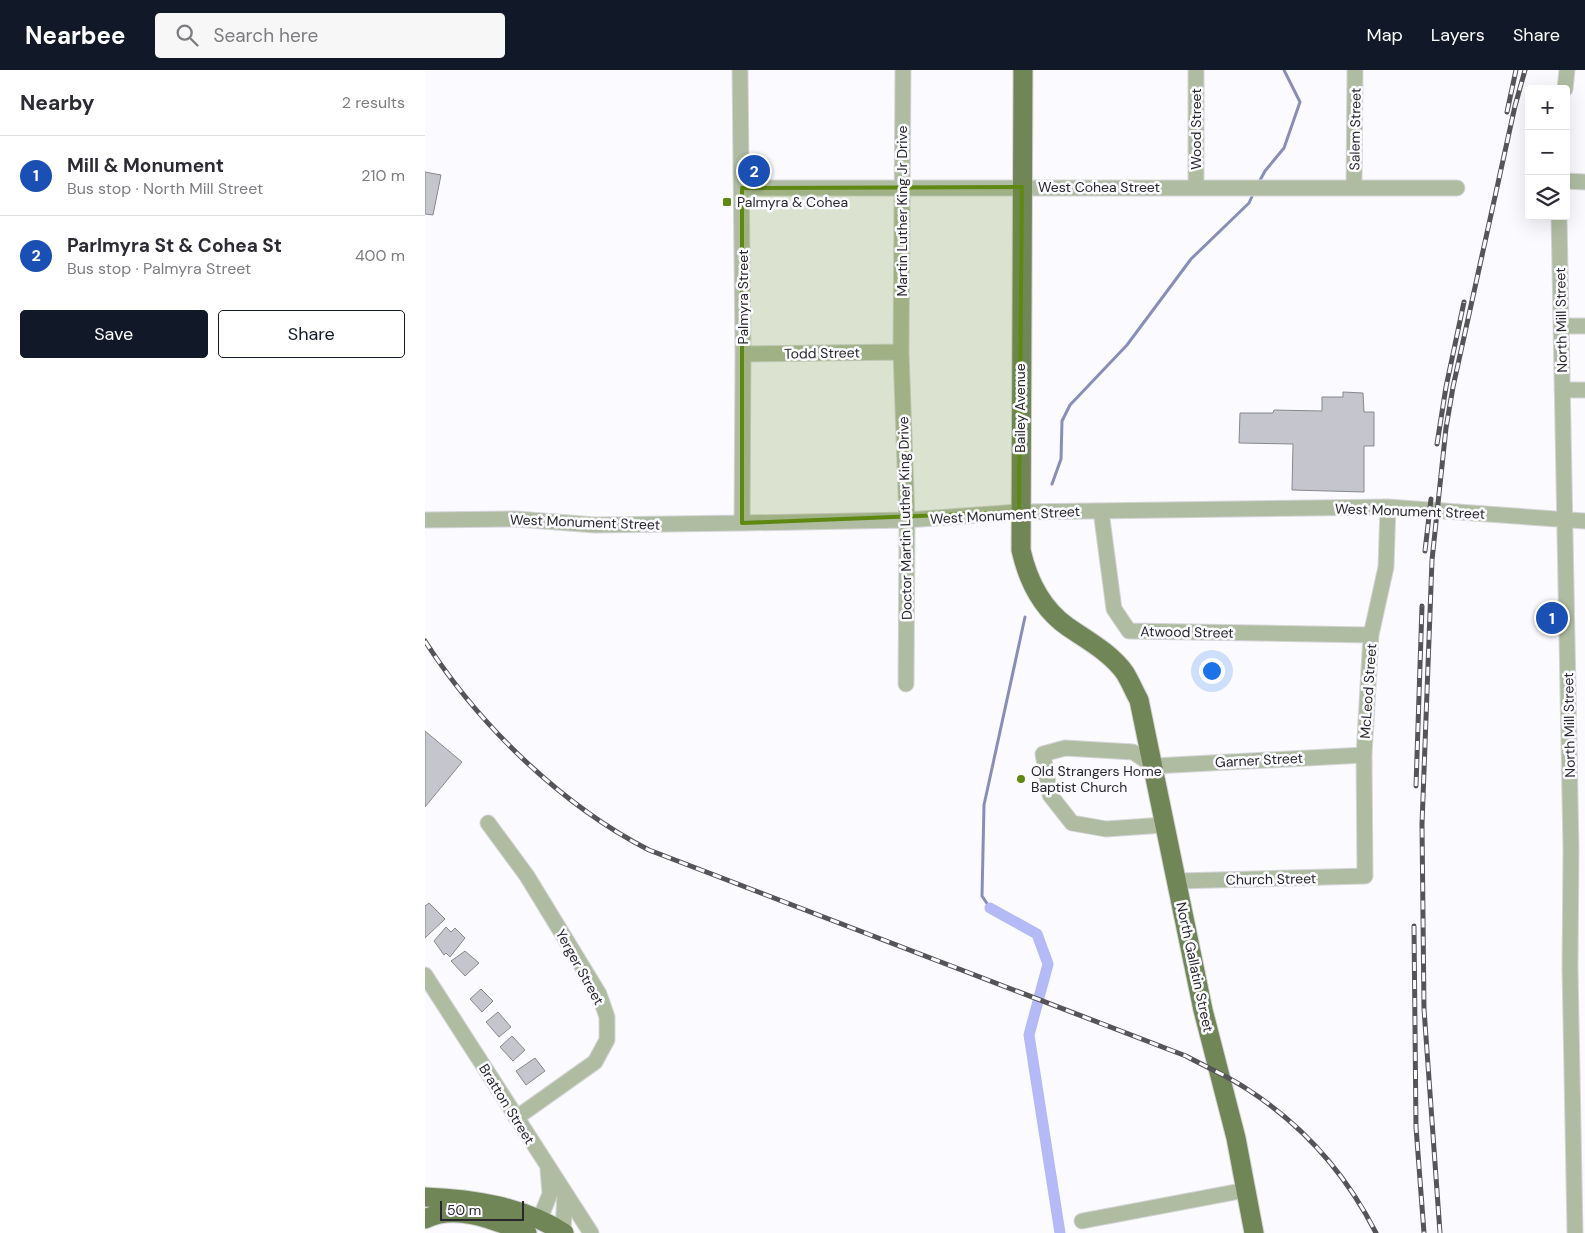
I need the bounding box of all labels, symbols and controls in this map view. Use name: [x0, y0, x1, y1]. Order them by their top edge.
search box: [155, 13, 505, 58]
text: Nearbee: [25, 20, 125, 51]
icon: search: [173, 21, 201, 49]
text: Search here: [213, 23, 318, 48]
text: Map: [1367, 23, 1403, 47]
text: Layers: [1431, 23, 1485, 47]
text: Share: [1513, 23, 1560, 47]
map controls: [1525, 85, 1570, 220]
button: +: [1525, 85, 1570, 130]
street label: Wood Street: [1187, 88, 1205, 170]
street label: Salem Street: [1345, 88, 1365, 170]
text: Nearby: [20, 89, 94, 117]
text: 2 results: [342, 92, 405, 113]
street label: Martin Luther King Jr Drive: [893, 125, 911, 297]
button: −: [1525, 130, 1570, 175]
pin: 2: [738, 152, 770, 190]
text: Mill & Monument: [67, 153, 224, 178]
text: 1: [33, 165, 39, 186]
text: 210 m: [361, 165, 405, 186]
button: layers: [1525, 175, 1570, 220]
text: Bus stop · North Mill Street: [67, 178, 263, 199]
street label: West Cohea Street: [1038, 178, 1160, 196]
place label: Palmyra & Cohea: [737, 193, 848, 211]
marker: Palmyra & Cohea: [721, 196, 733, 208]
text: Parlmyra St & Cohea St: [67, 233, 282, 258]
text: 2: [31, 245, 41, 266]
text: 400 m: [355, 245, 405, 266]
street label: Palmyra Street: [734, 250, 752, 344]
text: Bus stop · Palmyra Street: [67, 258, 251, 279]
street label: North Mill Street: [1551, 267, 1571, 373]
button: Save: [20, 310, 208, 358]
button: Share: [218, 310, 405, 358]
street label: Todd Street: [784, 343, 860, 363]
street label: Bailey Avenue: [1011, 363, 1029, 453]
street label: Doctor Martin Luther King Drive: [894, 416, 916, 620]
street label: West Monument Street: [1335, 499, 1485, 523]
street label: West Monument Street: [930, 502, 1080, 528]
street label: West Monument Street: [510, 510, 660, 534]
pin: 1: [1536, 599, 1568, 637]
street label: Atwood Street: [1140, 622, 1234, 642]
street label: McLeod Street: [1356, 643, 1380, 739]
your location: [1199, 658, 1225, 684]
street label: North Mill Street: [1559, 672, 1579, 778]
street label: Garner Street: [1215, 749, 1303, 771]
place label: Old Strangers Home Baptist Church: [1031, 762, 1162, 796]
marker: Old Strangers Home Baptist Church: [1015, 773, 1027, 785]
street label: Church Street: [1226, 869, 1316, 889]
street label: North Gallatin Street: [1172, 900, 1218, 1034]
street label: Yerger Street: [552, 926, 608, 1008]
street label: Bratton Street: [475, 1060, 539, 1148]
scale bar: [440, 1198, 524, 1221]
text: 50 m: [447, 1201, 481, 1219]

